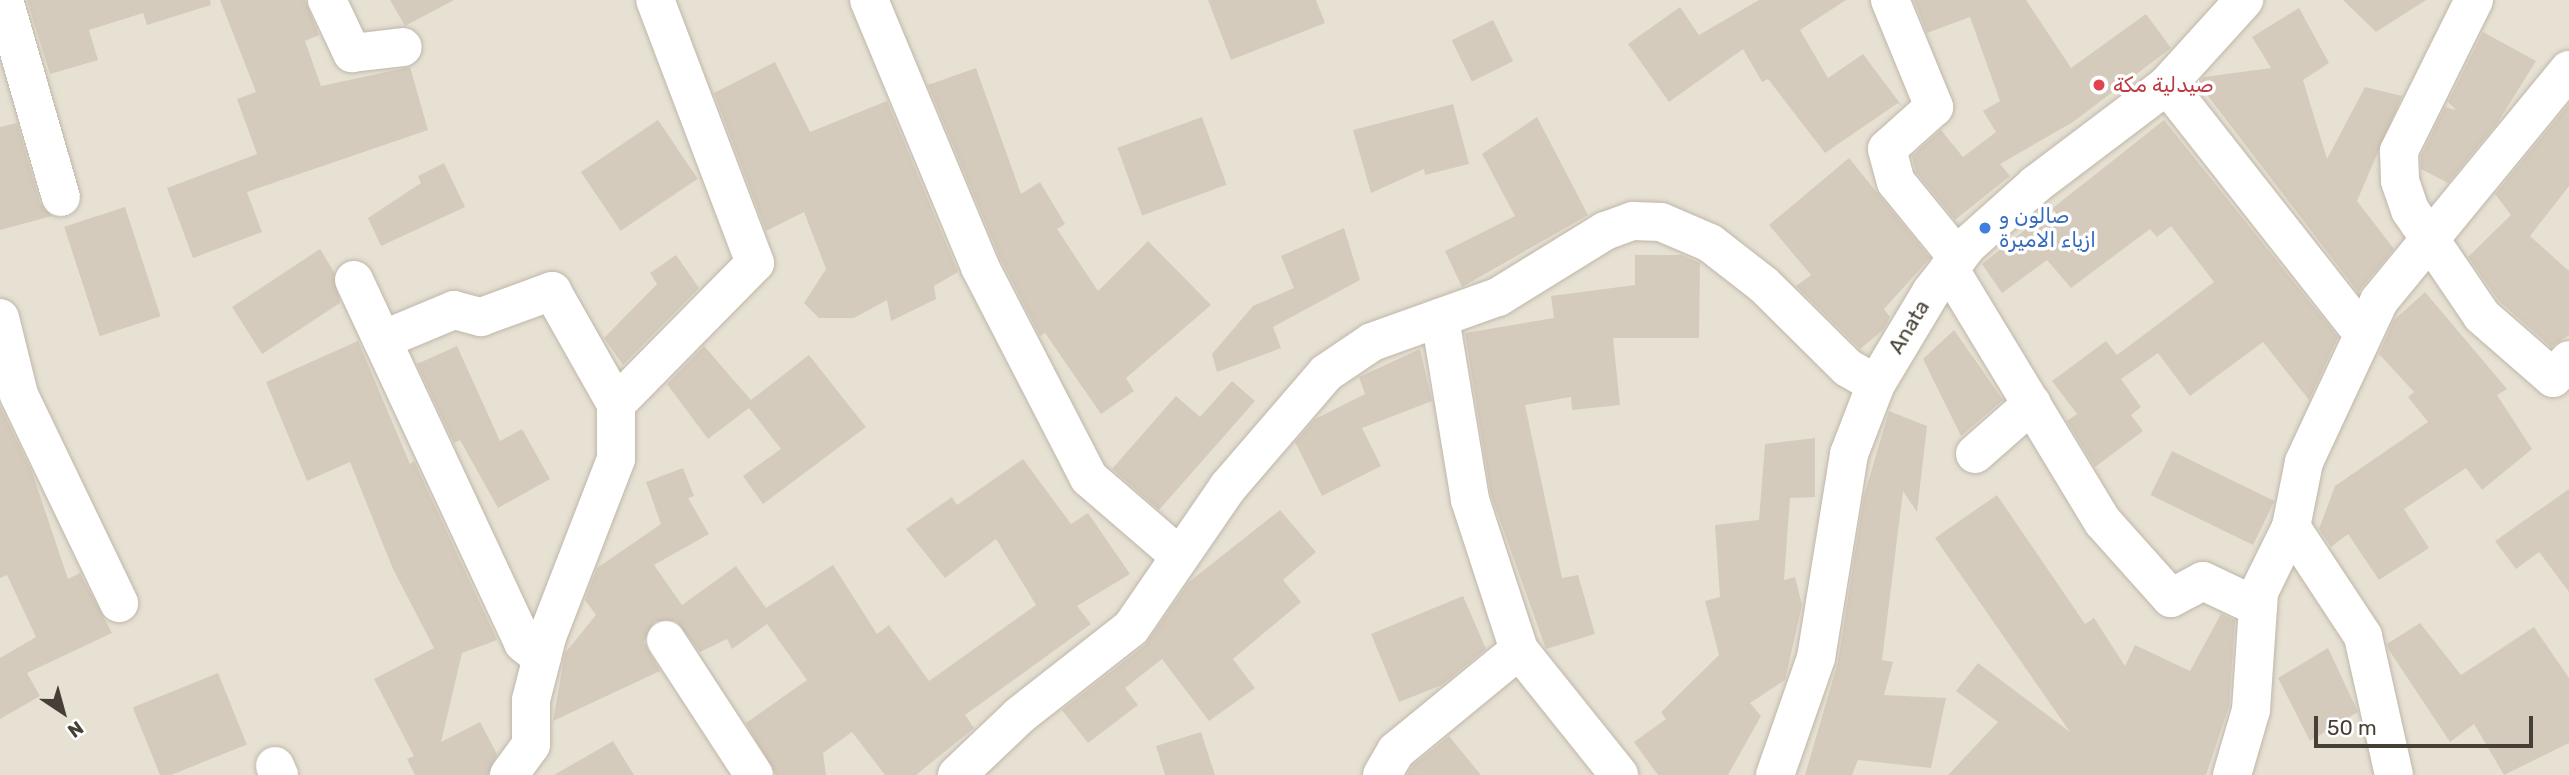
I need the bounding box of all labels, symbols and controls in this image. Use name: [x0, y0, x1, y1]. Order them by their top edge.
place label: صيدلية مكة: [2113, 72, 2214, 98]
marker: صيدلية مكة: [2091, 77, 2107, 93]
place label: صالون و ازياء الاميرة: [1999, 203, 2096, 253]
marker: صالون و ازياء الاميرة: [1977, 220, 1993, 236]
street label: Anata: [1883, 296, 1935, 358]
north arrow: [28, 677, 98, 747]
scale bar: [2317, 702, 2536, 746]
text: 50 m: [2327, 715, 2377, 740]
text: N: [63, 716, 88, 743]

